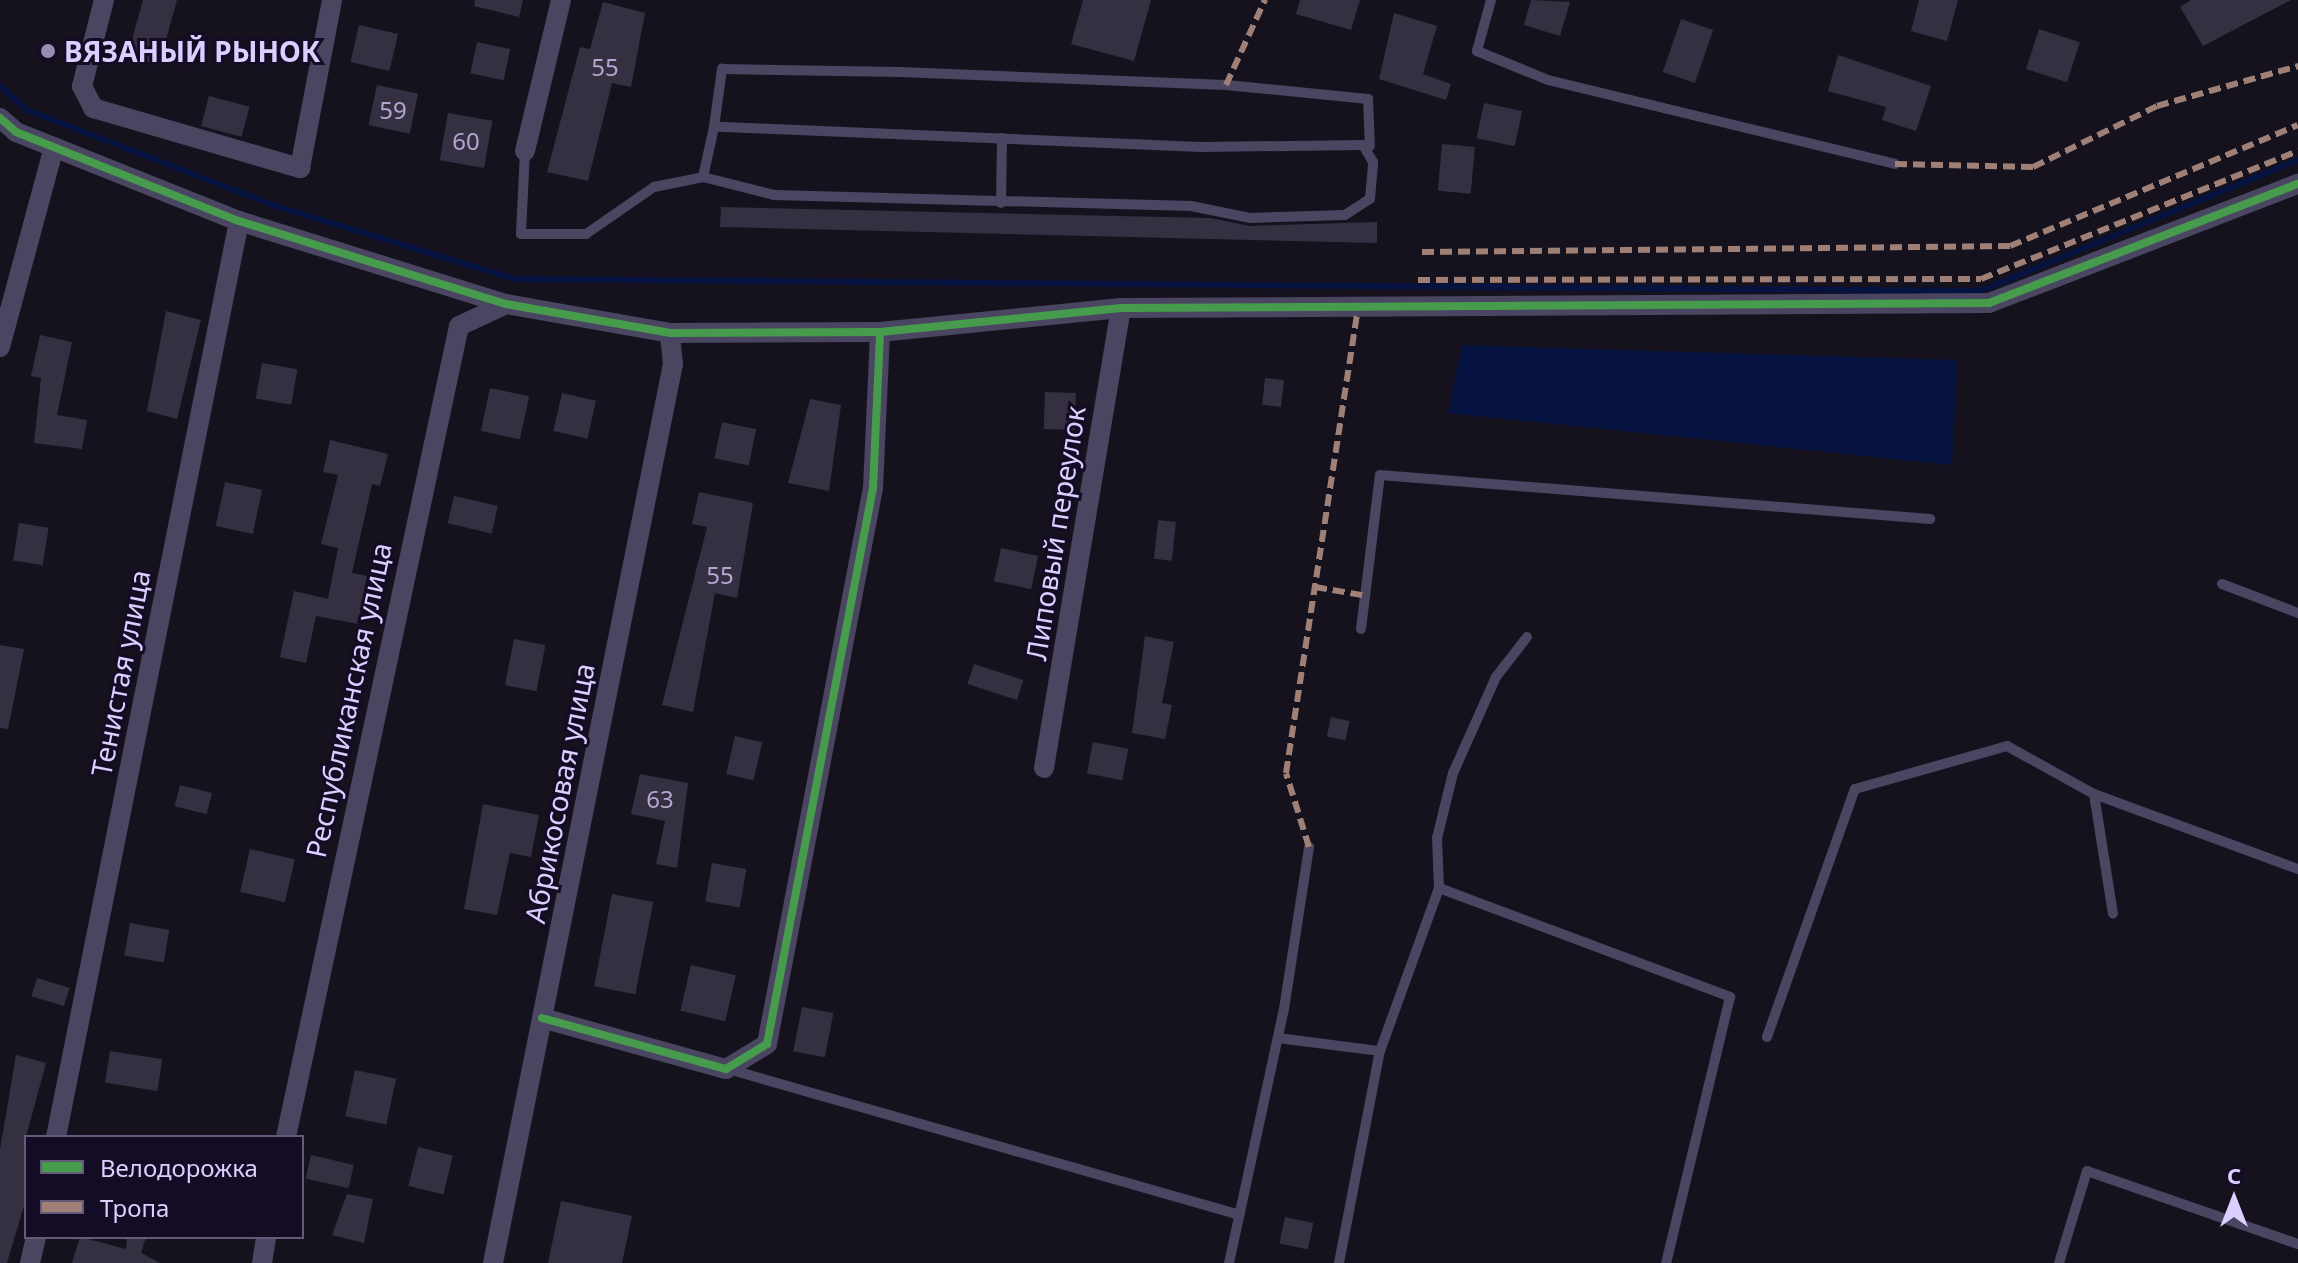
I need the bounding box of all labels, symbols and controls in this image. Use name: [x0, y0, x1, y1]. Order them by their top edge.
place label: ВЯЗАНЫЙ РЫНОК: [64, 34, 320, 68]
marker: ВЯЗАНЫЙ РЫНОК: [39, 42, 57, 60]
house number: 55: [591, 53, 619, 81]
house number: 59: [379, 96, 407, 124]
house number: 60: [452, 127, 480, 155]
street label: Липовый переулок: [1018, 403, 1092, 663]
street label: Республиканская улица: [298, 539, 398, 861]
house number: 55: [706, 561, 734, 589]
street label: Тенистая улица: [84, 567, 156, 779]
street label: Абрикосовая улица: [517, 660, 601, 926]
house number: 63: [646, 785, 674, 813]
legend: [24, 1135, 304, 1239]
text: Велодорожка: [100, 1151, 258, 1184]
north arrow: [2194, 1159, 2274, 1239]
text: С: [2227, 1160, 2241, 1190]
text: Тропа: [100, 1191, 169, 1224]

